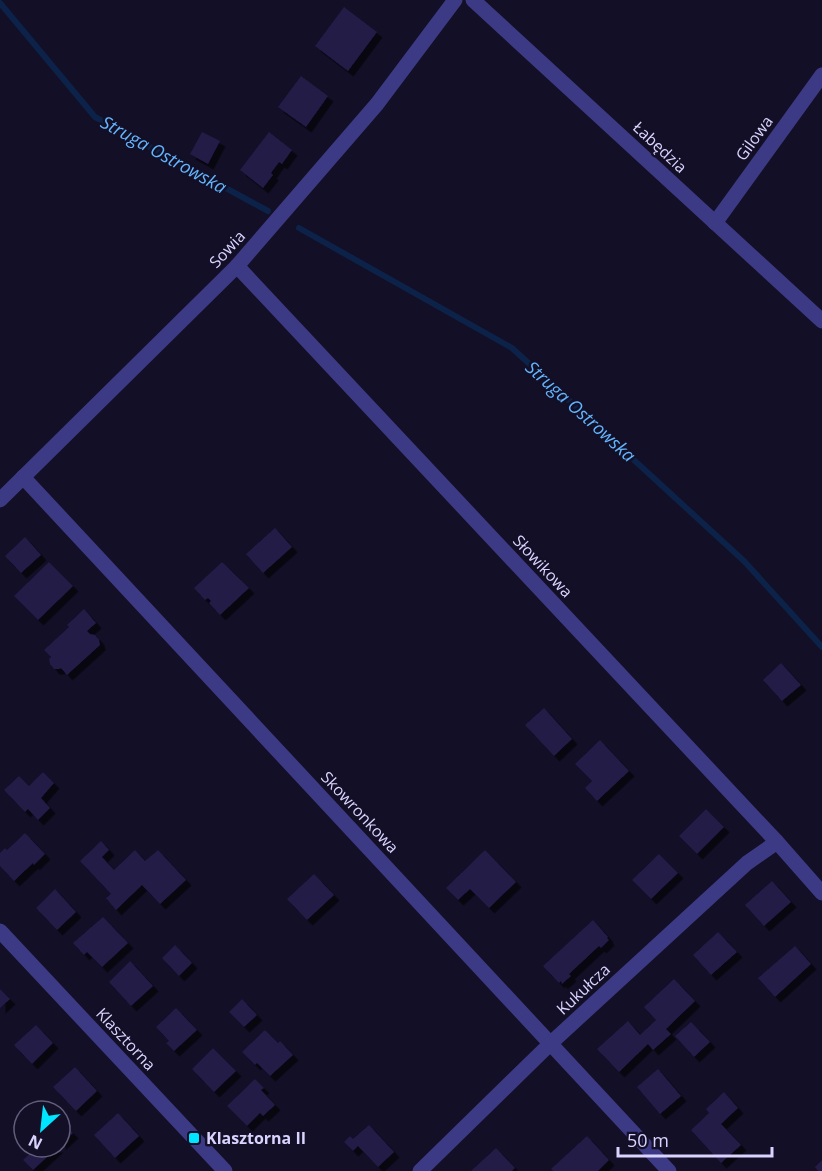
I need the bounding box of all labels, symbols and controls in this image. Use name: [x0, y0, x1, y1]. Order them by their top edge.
water label: Struga Ostrowska: [97, 110, 231, 198]
street label: Gilowa: [730, 111, 778, 165]
street label: Łabędzia: [628, 116, 692, 178]
street label: Sowia: [204, 226, 250, 272]
water label: Struga Ostrowska: [521, 355, 641, 467]
street label: Słowikowa: [508, 530, 578, 602]
street label: Skowronkowa: [316, 766, 404, 858]
street label: Kukułcza: [551, 958, 615, 1020]
street label: Klasztorna: [91, 1003, 161, 1075]
north arrow: [12, 1099, 72, 1159]
scale bar: [618, 1120, 772, 1158]
place label: Klasztorna II: [206, 1127, 306, 1149]
text: 50 m: [627, 1128, 669, 1152]
text: N: [24, 1130, 46, 1155]
marker: Klasztorna II: [187, 1131, 201, 1145]

